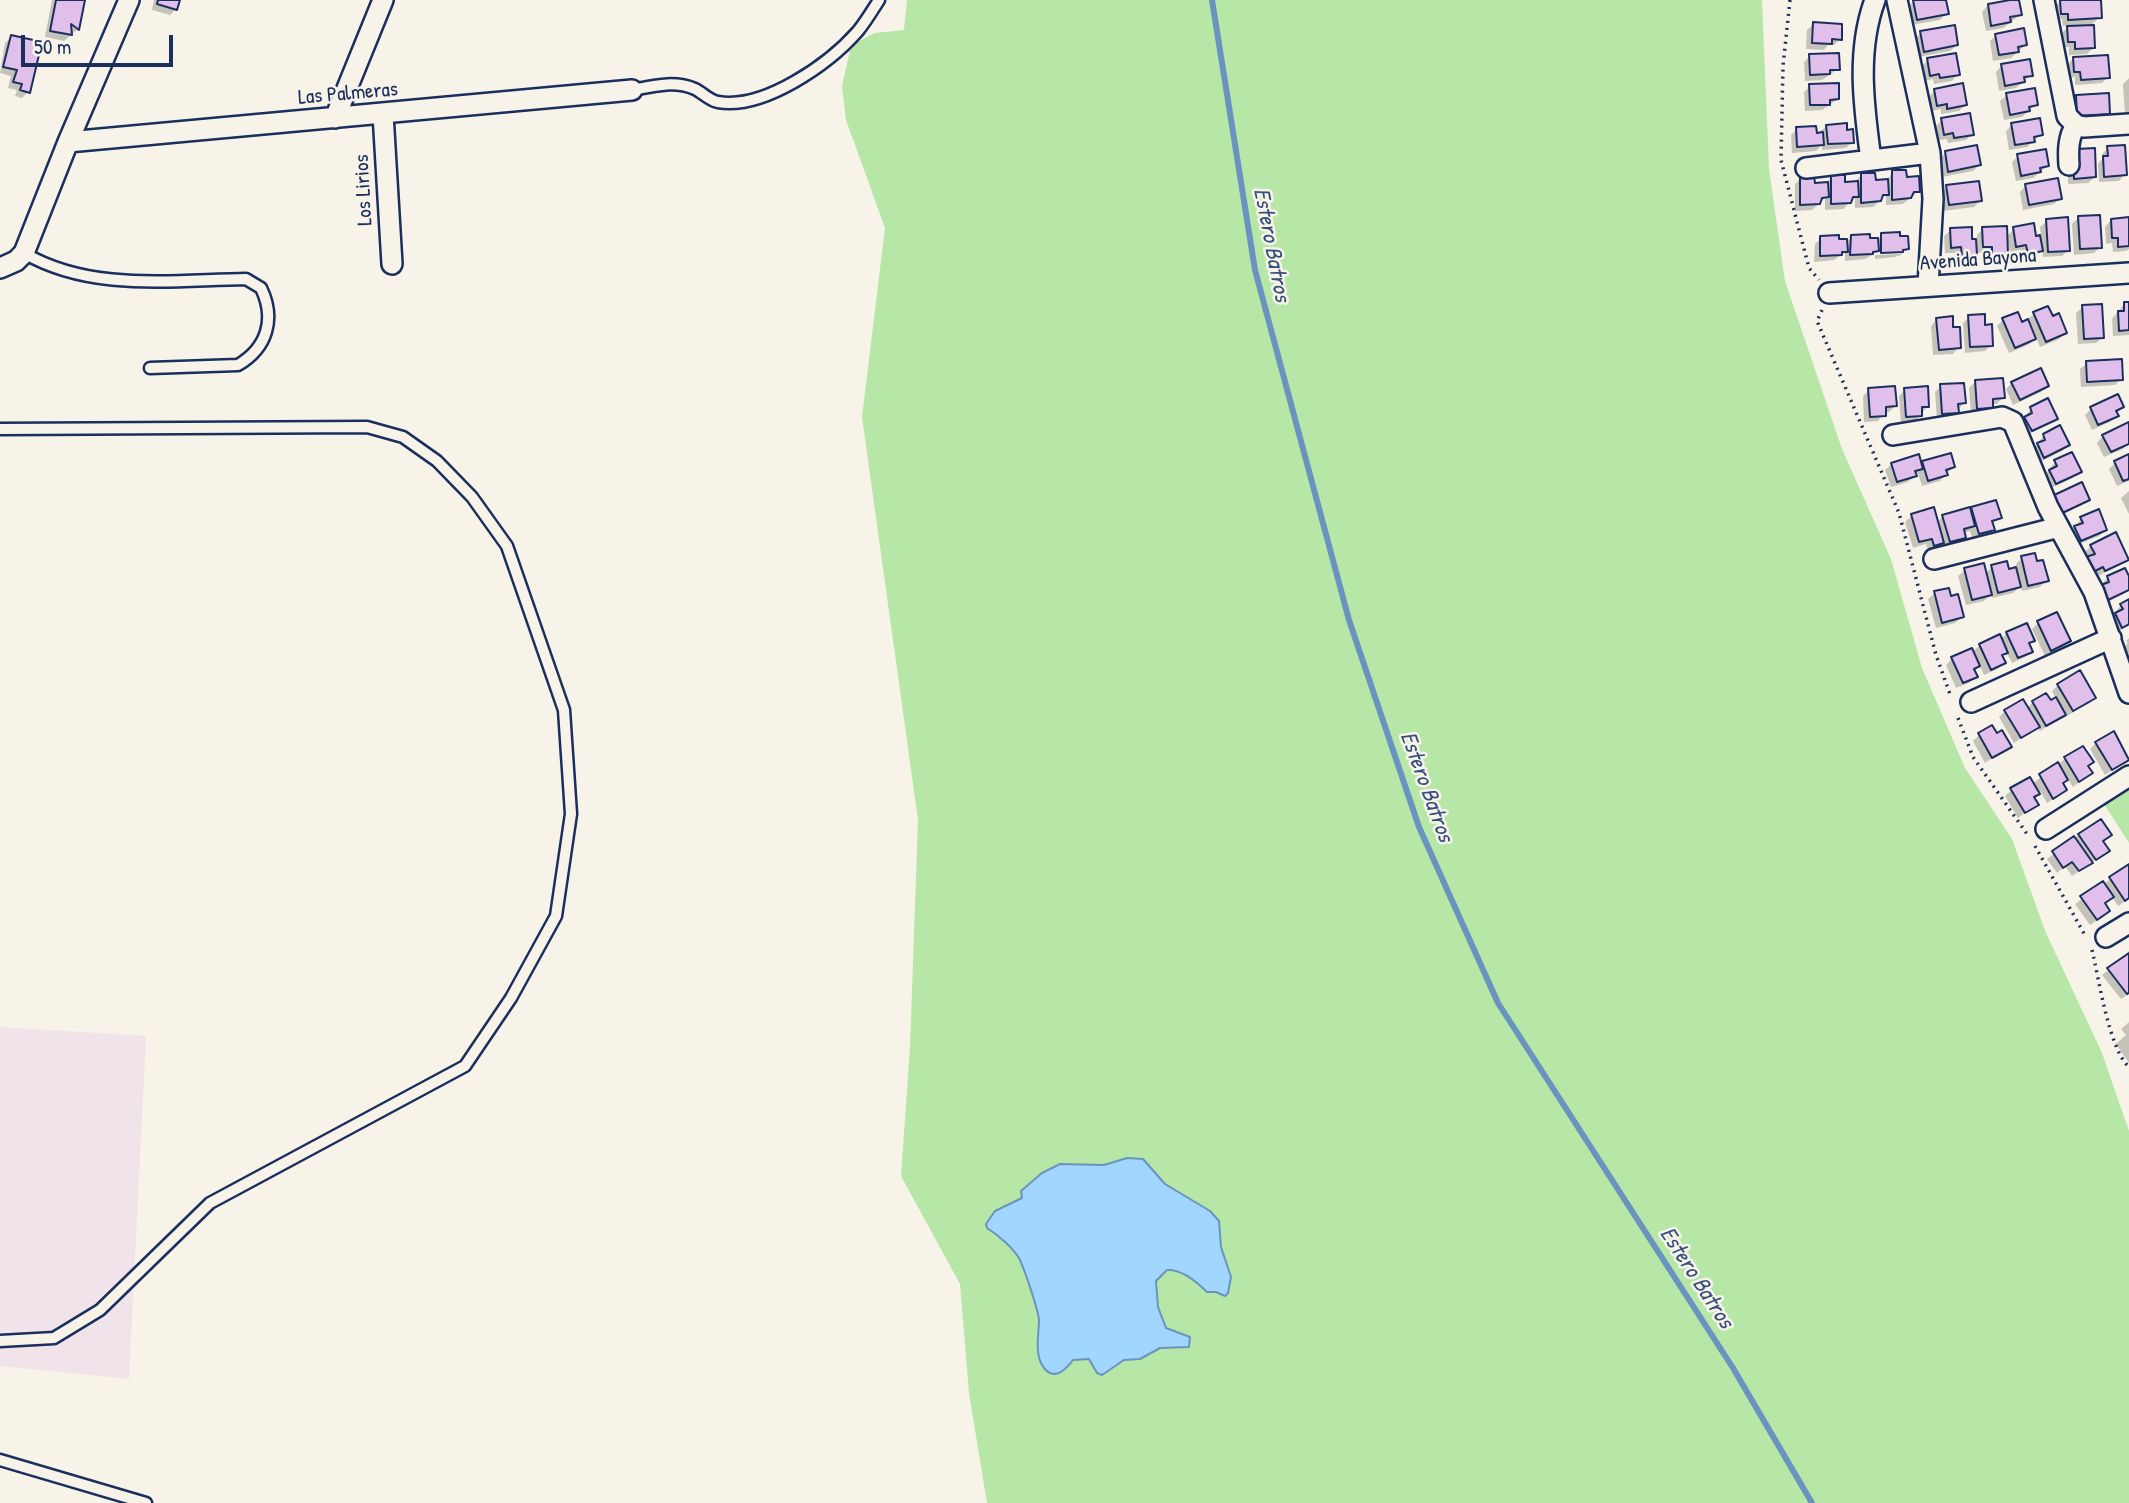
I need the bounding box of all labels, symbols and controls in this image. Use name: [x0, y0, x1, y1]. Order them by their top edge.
scale bar: [24, 21, 177, 65]
text: 50 m: [34, 32, 71, 61]
street label: Las Palmeras: [297, 77, 399, 111]
street label: Los Lirios: [350, 154, 378, 226]
water label: Estero Batros: [1246, 186, 1296, 304]
street label: Avenida Bayona: [1919, 243, 2037, 277]
water label: Estero Batros: [1393, 728, 1459, 846]
water label: Estero Batros: [1653, 1222, 1739, 1334]

